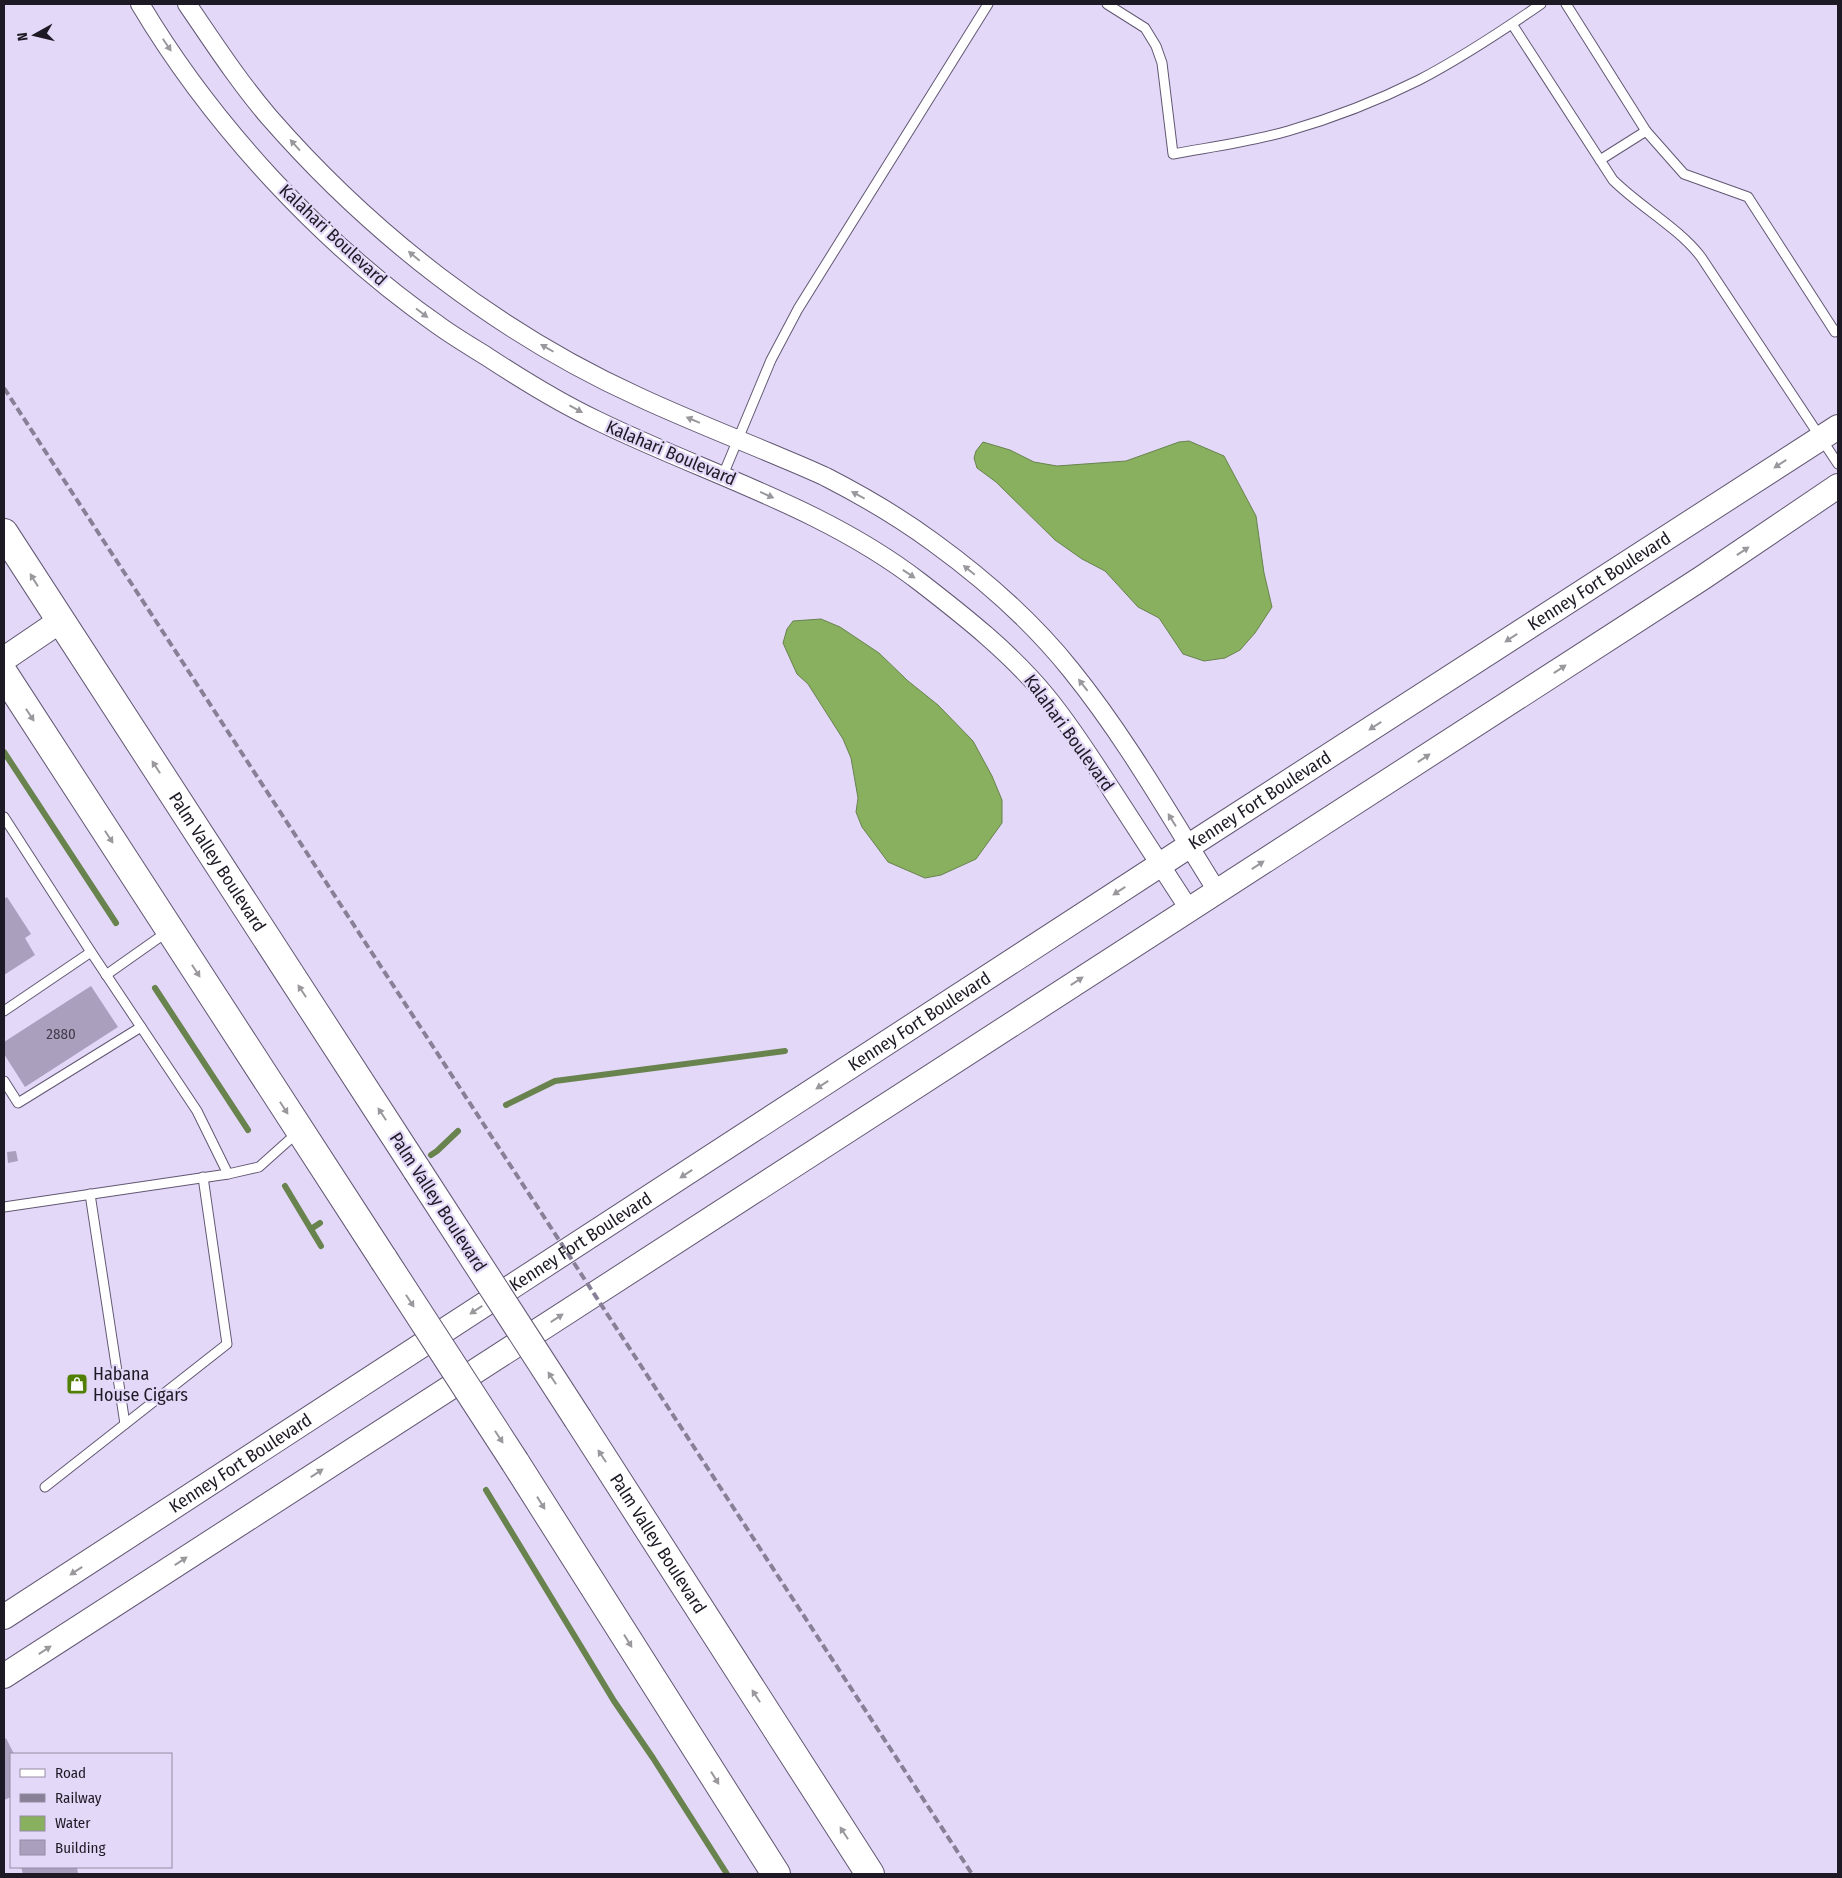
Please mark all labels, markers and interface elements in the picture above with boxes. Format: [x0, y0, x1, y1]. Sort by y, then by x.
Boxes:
north arrow [10, 10, 60, 60]
text: N [14, 31, 32, 42]
one-way arrow [162, 38, 172, 51]
one-way arrow [289, 140, 301, 152]
street label: Kalahari Boulevard [275, 180, 391, 290]
one-way arrow [407, 251, 420, 262]
one-way arrow [415, 308, 428, 319]
one-way arrow [541, 344, 554, 353]
one-way arrow [569, 405, 583, 414]
street label: Kalahari Boulevard [603, 416, 739, 490]
one-way arrow [686, 416, 700, 424]
one-way arrow [1774, 460, 1787, 469]
one-way arrow [760, 491, 774, 499]
one-way arrow [851, 491, 866, 499]
street label: Kenney Fort Boulevard [1524, 527, 1675, 635]
one-way arrow [1736, 546, 1749, 555]
one-way arrow [963, 564, 976, 575]
one-way arrow [902, 569, 915, 579]
one-way arrow [29, 573, 38, 586]
one-way arrow [1505, 633, 1518, 643]
one-way arrow [1554, 665, 1567, 674]
street label: Kalahari Boulevard [1019, 670, 1119, 796]
one-way arrow [1077, 679, 1088, 692]
one-way arrow [25, 708, 35, 721]
one-way arrow [1368, 721, 1382, 731]
street label: Kenney Fort Boulevard [1184, 746, 1335, 854]
one-way arrow [1417, 753, 1430, 762]
one-way arrow [151, 760, 161, 774]
street label: Palm Valley Boulevard [164, 788, 271, 936]
one-way arrow [1168, 814, 1177, 827]
one-way arrow [104, 830, 114, 843]
one-way arrow [1251, 860, 1265, 869]
one-way arrow [1113, 887, 1126, 896]
one-way arrow [191, 965, 201, 978]
street label: Kenney Fort Boulevard [844, 967, 995, 1076]
one-way arrow [1070, 977, 1083, 986]
one-way arrow [298, 984, 307, 998]
house number: 2880 [46, 1025, 76, 1043]
one-way arrow [815, 1080, 829, 1090]
one-way arrow [280, 1101, 289, 1114]
one-way arrow [377, 1107, 386, 1120]
street label: Palm Valley Boulevard [385, 1128, 491, 1276]
one-way arrow [679, 1169, 692, 1179]
street label: Kenney Fort Boulevard [505, 1187, 656, 1296]
one-way arrow [406, 1294, 415, 1308]
one-way arrow [470, 1306, 483, 1315]
one-way arrow [550, 1313, 563, 1323]
place label: Habana House Cigars [93, 1363, 188, 1406]
shop icon: Habana House Cigars [65, 1372, 89, 1396]
one-way arrow [547, 1372, 556, 1385]
street label: Kenney Fort Boulevard [165, 1409, 316, 1518]
one-way arrow [494, 1431, 504, 1444]
one-way arrow [597, 1450, 607, 1463]
one-way arrow [311, 1468, 324, 1478]
street label: Palm Valley Boulevard [605, 1469, 711, 1618]
one-way arrow [536, 1497, 546, 1510]
one-way arrow [174, 1557, 188, 1566]
one-way arrow [69, 1566, 82, 1576]
one-way arrow [623, 1634, 633, 1647]
one-way arrow [38, 1645, 51, 1654]
one-way arrow [751, 1690, 761, 1703]
legend [10, 1753, 172, 1868]
text: Road [55, 1764, 86, 1782]
one-way arrow [710, 1771, 720, 1785]
text: Railway [55, 1789, 102, 1807]
text: Water [55, 1814, 91, 1832]
one-way arrow [839, 1827, 848, 1840]
text: Building [55, 1839, 106, 1857]

